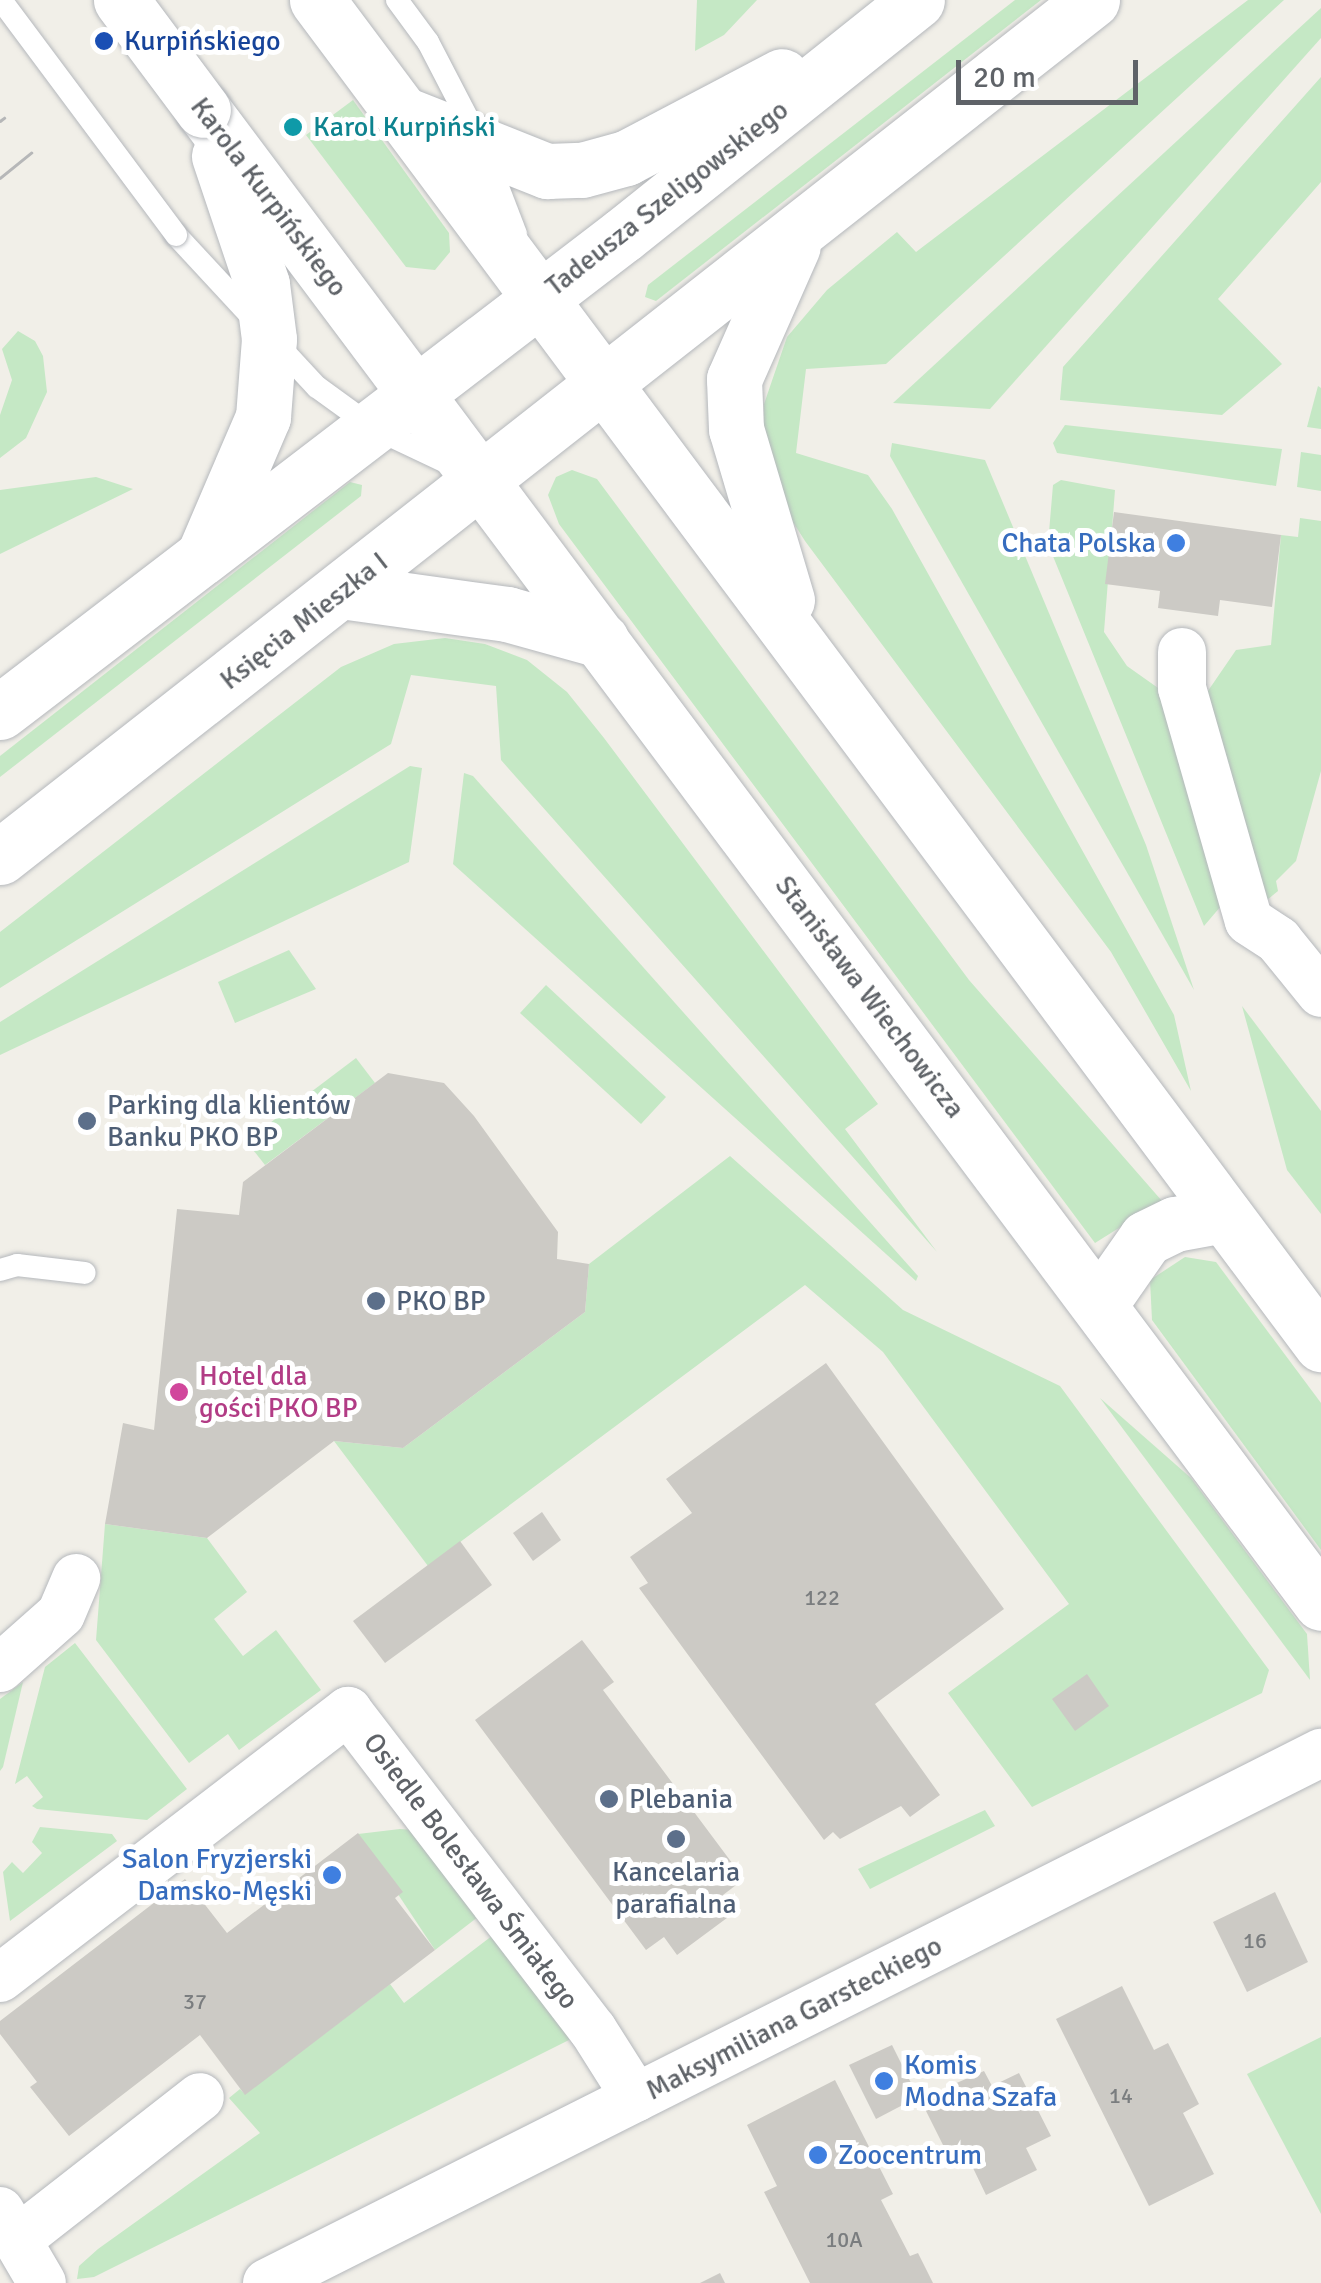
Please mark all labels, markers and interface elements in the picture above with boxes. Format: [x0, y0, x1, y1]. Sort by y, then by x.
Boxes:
place label: Kurpińskiego [124, 24, 281, 58]
marker: Kurpińskiego [93, 30, 115, 52]
scale bar [961, 40, 1144, 102]
text: 20 m [973, 59, 1036, 96]
street label: Karola Kurpińskiego [183, 91, 355, 303]
street label: Tadeusza Szeligowskiego [539, 93, 795, 303]
place label: Karol Kurpiński [313, 110, 496, 144]
marker: Karol Kurpiński [282, 116, 304, 138]
place label: Chata Polska [1001, 526, 1156, 560]
marker: Chata Polska [1165, 532, 1187, 554]
street label: Księcia Mieszka I [213, 545, 395, 697]
street label: Stanisława Wiechowicza [768, 869, 972, 1125]
place label: Parking dla klientów Banku PKO BP [107, 1088, 351, 1154]
marker: Parking dla klientów Banku PKO BP [76, 1110, 98, 1132]
place label: PKO BP [396, 1284, 486, 1318]
marker: PKO BP [365, 1290, 387, 1312]
place label: Hotel dla gości PKO BP [199, 1359, 358, 1425]
marker: Hotel dla gości PKO BP [168, 1381, 190, 1403]
house number: 122 [804, 1585, 840, 1611]
street label: Osiedle Bolesława Śmiałego [356, 1726, 586, 2016]
place label: Plebania [629, 1782, 733, 1816]
marker: Plebania [598, 1788, 620, 1810]
marker: Kancelaria parafialna [665, 1828, 687, 1850]
place label: Salon Fryzjerski Damsko-Męski [122, 1842, 312, 1908]
place label: Kancelaria parafialna [612, 1855, 740, 1921]
marker: Salon Fryzjerski Damsko-Męski [321, 1864, 343, 1886]
house number: 16 [1243, 1928, 1267, 1954]
street label: Maksymiliana Garsteckiego [640, 1929, 948, 2107]
house number: 37 [183, 1989, 207, 2015]
place label: Komis Modna Szafa [904, 2048, 1057, 2114]
marker: Komis Modna Szafa [873, 2070, 895, 2092]
house number: 14 [1109, 2083, 1133, 2109]
place label: Zoocentrum [838, 2138, 982, 2172]
marker: Zoocentrum [807, 2144, 829, 2166]
house number: 10A [825, 2227, 863, 2253]

